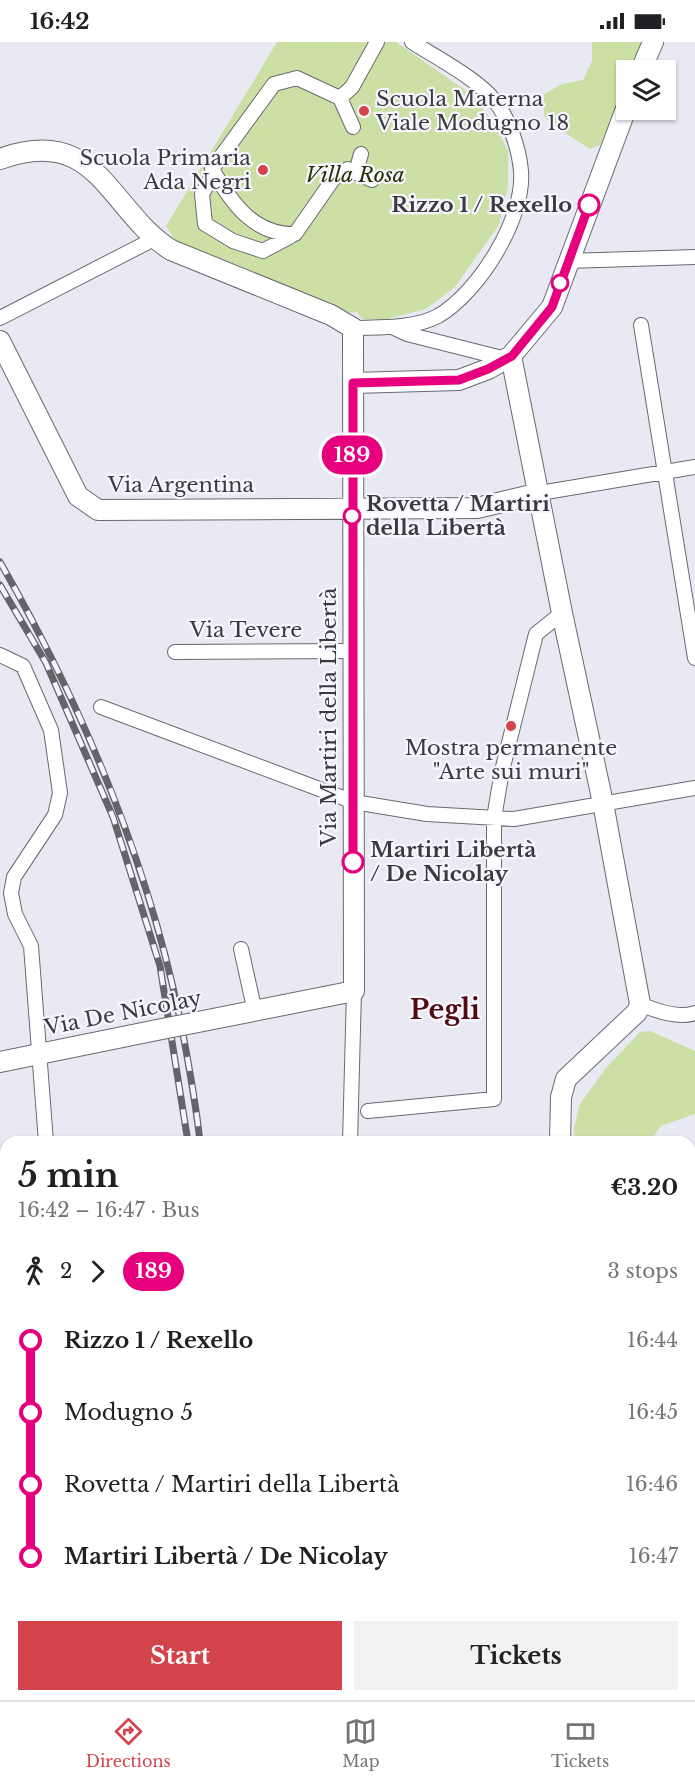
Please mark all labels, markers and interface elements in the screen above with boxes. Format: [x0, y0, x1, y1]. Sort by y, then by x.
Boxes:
text: 16:42 [30, 8, 90, 35]
map controls [616, 60, 676, 120]
button: layers [616, 60, 676, 120]
place label: Scuola Materna Viale Modugno 18 [375, 86, 569, 136]
marker: Scuola Materna Viale Modugno 18 [357, 104, 371, 118]
place label: Scuola Primaria Ada Negri [80, 145, 251, 195]
park label: Villa Rosa [305, 162, 405, 188]
marker: Scuola Primaria Ada Negri [256, 163, 270, 177]
place label: Rizzo 1 / Rexello [391, 192, 572, 218]
marker: Rizzo 1 / Rexello [578, 194, 600, 216]
unlabelled marker [551, 274, 569, 292]
line badge: 189 [318, 436, 386, 474]
text: 189 [334, 442, 370, 468]
street label: Via Argentina [107, 472, 255, 498]
place label: Rovetta / Martiri della Libertà [366, 491, 550, 541]
marker: Rovetta / Martiri della Libertà [343, 507, 361, 525]
street label: Via Martiri della Libertà [316, 587, 342, 847]
street label: Via Tevere [189, 617, 302, 643]
marker: Mostra permanente "Arte sui muri" [504, 719, 518, 733]
place label: Mostra permanente "Arte sui muri" [405, 735, 617, 785]
place label: Martiri Libertà / De Nicolay [370, 837, 536, 887]
marker: Martiri Libertà / De Nicolay [342, 851, 364, 873]
street label: Via De Nicolay [41, 985, 204, 1041]
district label: Pegli [410, 993, 480, 1026]
text: 5 min [18, 1155, 119, 1196]
text: €3.20 [611, 1174, 678, 1201]
text: 16:42 – 16:47 · Bus [18, 1198, 200, 1222]
icon: walk [18, 1255, 51, 1288]
icon: forward [81, 1255, 114, 1288]
text: 189 [135, 1258, 172, 1284]
text: 2 [60, 1259, 72, 1283]
text: 3 stops [608, 1259, 678, 1283]
text: Rizzo 1 / Rexello [64, 1327, 253, 1354]
text: 16:44 [627, 1328, 678, 1352]
text: Modugno 5 [64, 1399, 193, 1426]
text: 16:45 [627, 1400, 678, 1424]
text: Rovetta / Martiri della Libertà [64, 1471, 399, 1498]
text: 16:46 [626, 1472, 678, 1496]
text: Martiri Libertà / De Nicolay [64, 1543, 388, 1570]
text: 16:47 [629, 1544, 678, 1568]
button: Start [18, 1621, 342, 1690]
button: Tickets [354, 1621, 678, 1690]
tab: Directions [86, 1715, 171, 1771]
tab: Map [342, 1715, 380, 1771]
tab: Tickets [551, 1715, 609, 1771]

